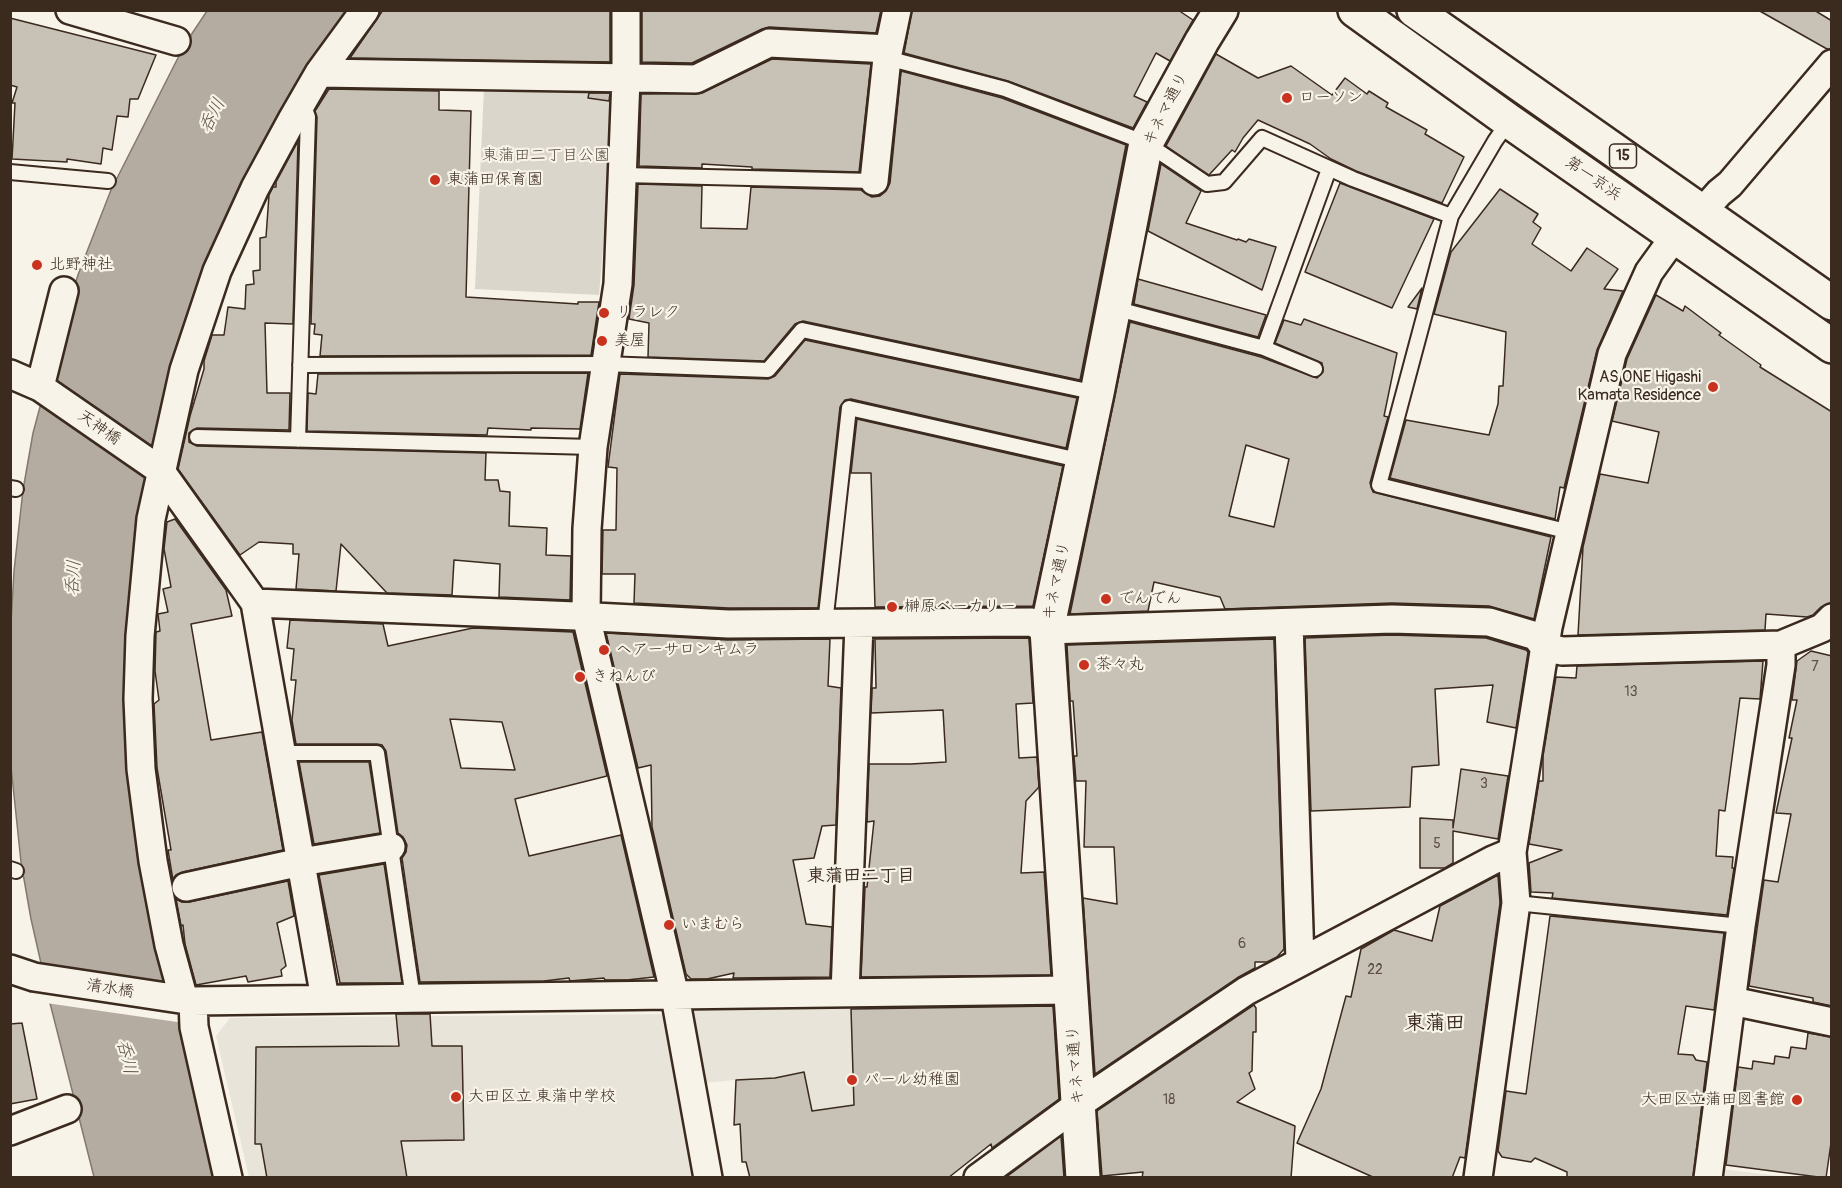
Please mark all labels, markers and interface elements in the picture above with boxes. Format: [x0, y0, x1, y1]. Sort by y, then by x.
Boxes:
street label: キネマ通り [1139, 69, 1193, 149]
place label: ローソン [1299, 88, 1363, 108]
marker: ローソン [1280, 91, 1294, 105]
water label: 呑川 [195, 95, 231, 137]
road number: 15 [1610, 144, 1636, 168]
park label: 東蒲田二丁目公園 [482, 146, 610, 166]
street label: 第一京浜 [1561, 153, 1625, 205]
place label: 東蒲田保育園 [447, 170, 543, 190]
marker: 東蒲田保育園 [428, 173, 442, 187]
place label: 北野神社 [49, 255, 113, 275]
marker: 北野神社 [30, 258, 44, 272]
place label: リラレク [616, 303, 680, 323]
marker: リラレク [597, 306, 611, 320]
place label: 美屋 [614, 331, 646, 351]
marker: 美屋 [595, 334, 609, 348]
place label: AS ONE Higashi Kamata Residence [1578, 368, 1701, 406]
marker: AS ONE Higashi Kamata Residence [1706, 380, 1720, 394]
street label: 天神橋 [74, 406, 124, 450]
street label: キネマ通り [1039, 540, 1075, 622]
water label: 呑川 [62, 559, 86, 597]
place label: でんでん [1118, 589, 1182, 609]
marker: でんでん [1099, 592, 1113, 606]
place label: 榊原ベーカリー [904, 597, 1016, 617]
marker: 榊原ベーカリー [885, 600, 899, 614]
place label: ヘアーサロンキムラ [616, 640, 759, 660]
marker: ヘアーサロンキムラ [597, 643, 611, 657]
place label: 茶々丸 [1096, 655, 1144, 675]
marker: 茶々丸 [1077, 658, 1091, 672]
house number: 7 [1811, 659, 1819, 675]
place label: きねんび [592, 667, 656, 687]
marker: きねんび [573, 670, 587, 684]
house number: 13 [1624, 684, 1638, 700]
house number: 3 [1480, 776, 1488, 792]
house number: 5 [1433, 836, 1441, 852]
district label: 東蒲田二丁目 [807, 865, 915, 887]
place label: いまむら [681, 915, 745, 935]
marker: いまむら [662, 918, 676, 932]
house number: 6 [1238, 936, 1246, 952]
house number: 22 [1367, 962, 1383, 978]
street label: 清水橋 [85, 976, 135, 1002]
district label: 東蒲田 [1405, 1012, 1465, 1036]
street label: キネマ通り [1064, 1024, 1088, 1106]
water label: 呑川 [111, 1037, 141, 1077]
place label: パール幼稚園 [864, 1070, 960, 1090]
marker: パール幼稚園 [845, 1073, 859, 1087]
place label: 大田区立 東蒲中学校 [468, 1087, 615, 1107]
marker: 大田区立 東蒲中学校 [449, 1090, 463, 1104]
place label: 大田区立蒲田図書館 [1641, 1090, 1785, 1110]
house number: 18 [1163, 1092, 1175, 1108]
marker: 大田区立蒲田図書館 [1790, 1093, 1804, 1107]

